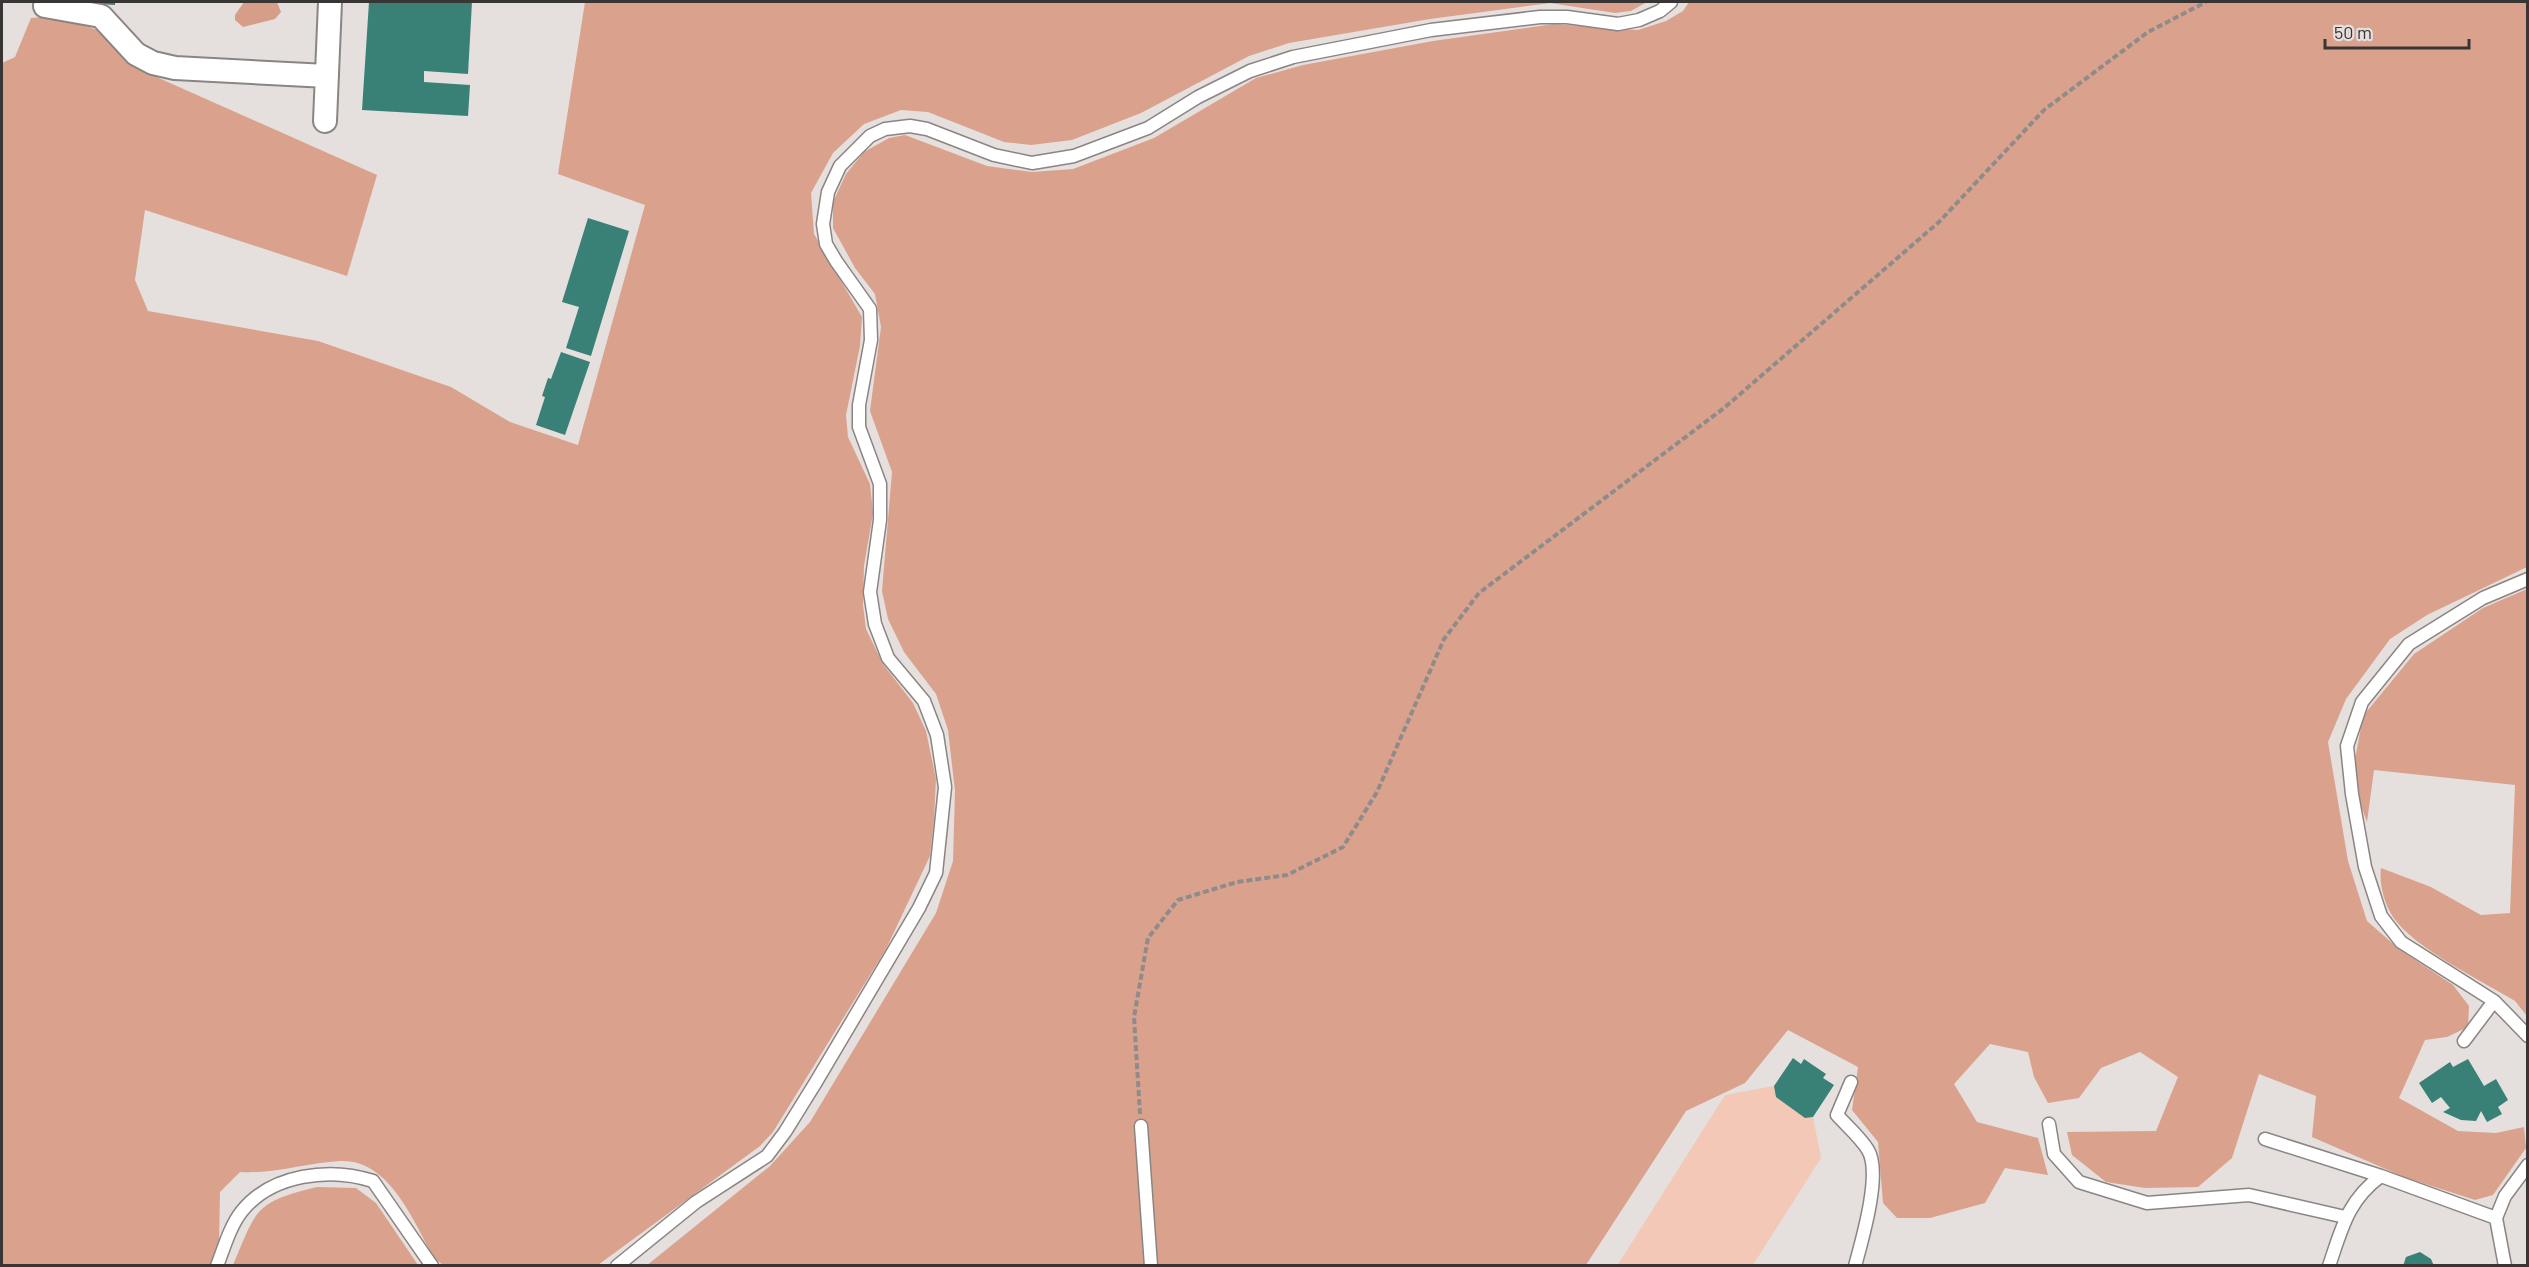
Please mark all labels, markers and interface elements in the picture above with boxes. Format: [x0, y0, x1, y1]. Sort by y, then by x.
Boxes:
scale bar [2325, 12, 2469, 50]
text: 50 m [2334, 21, 2372, 43]

